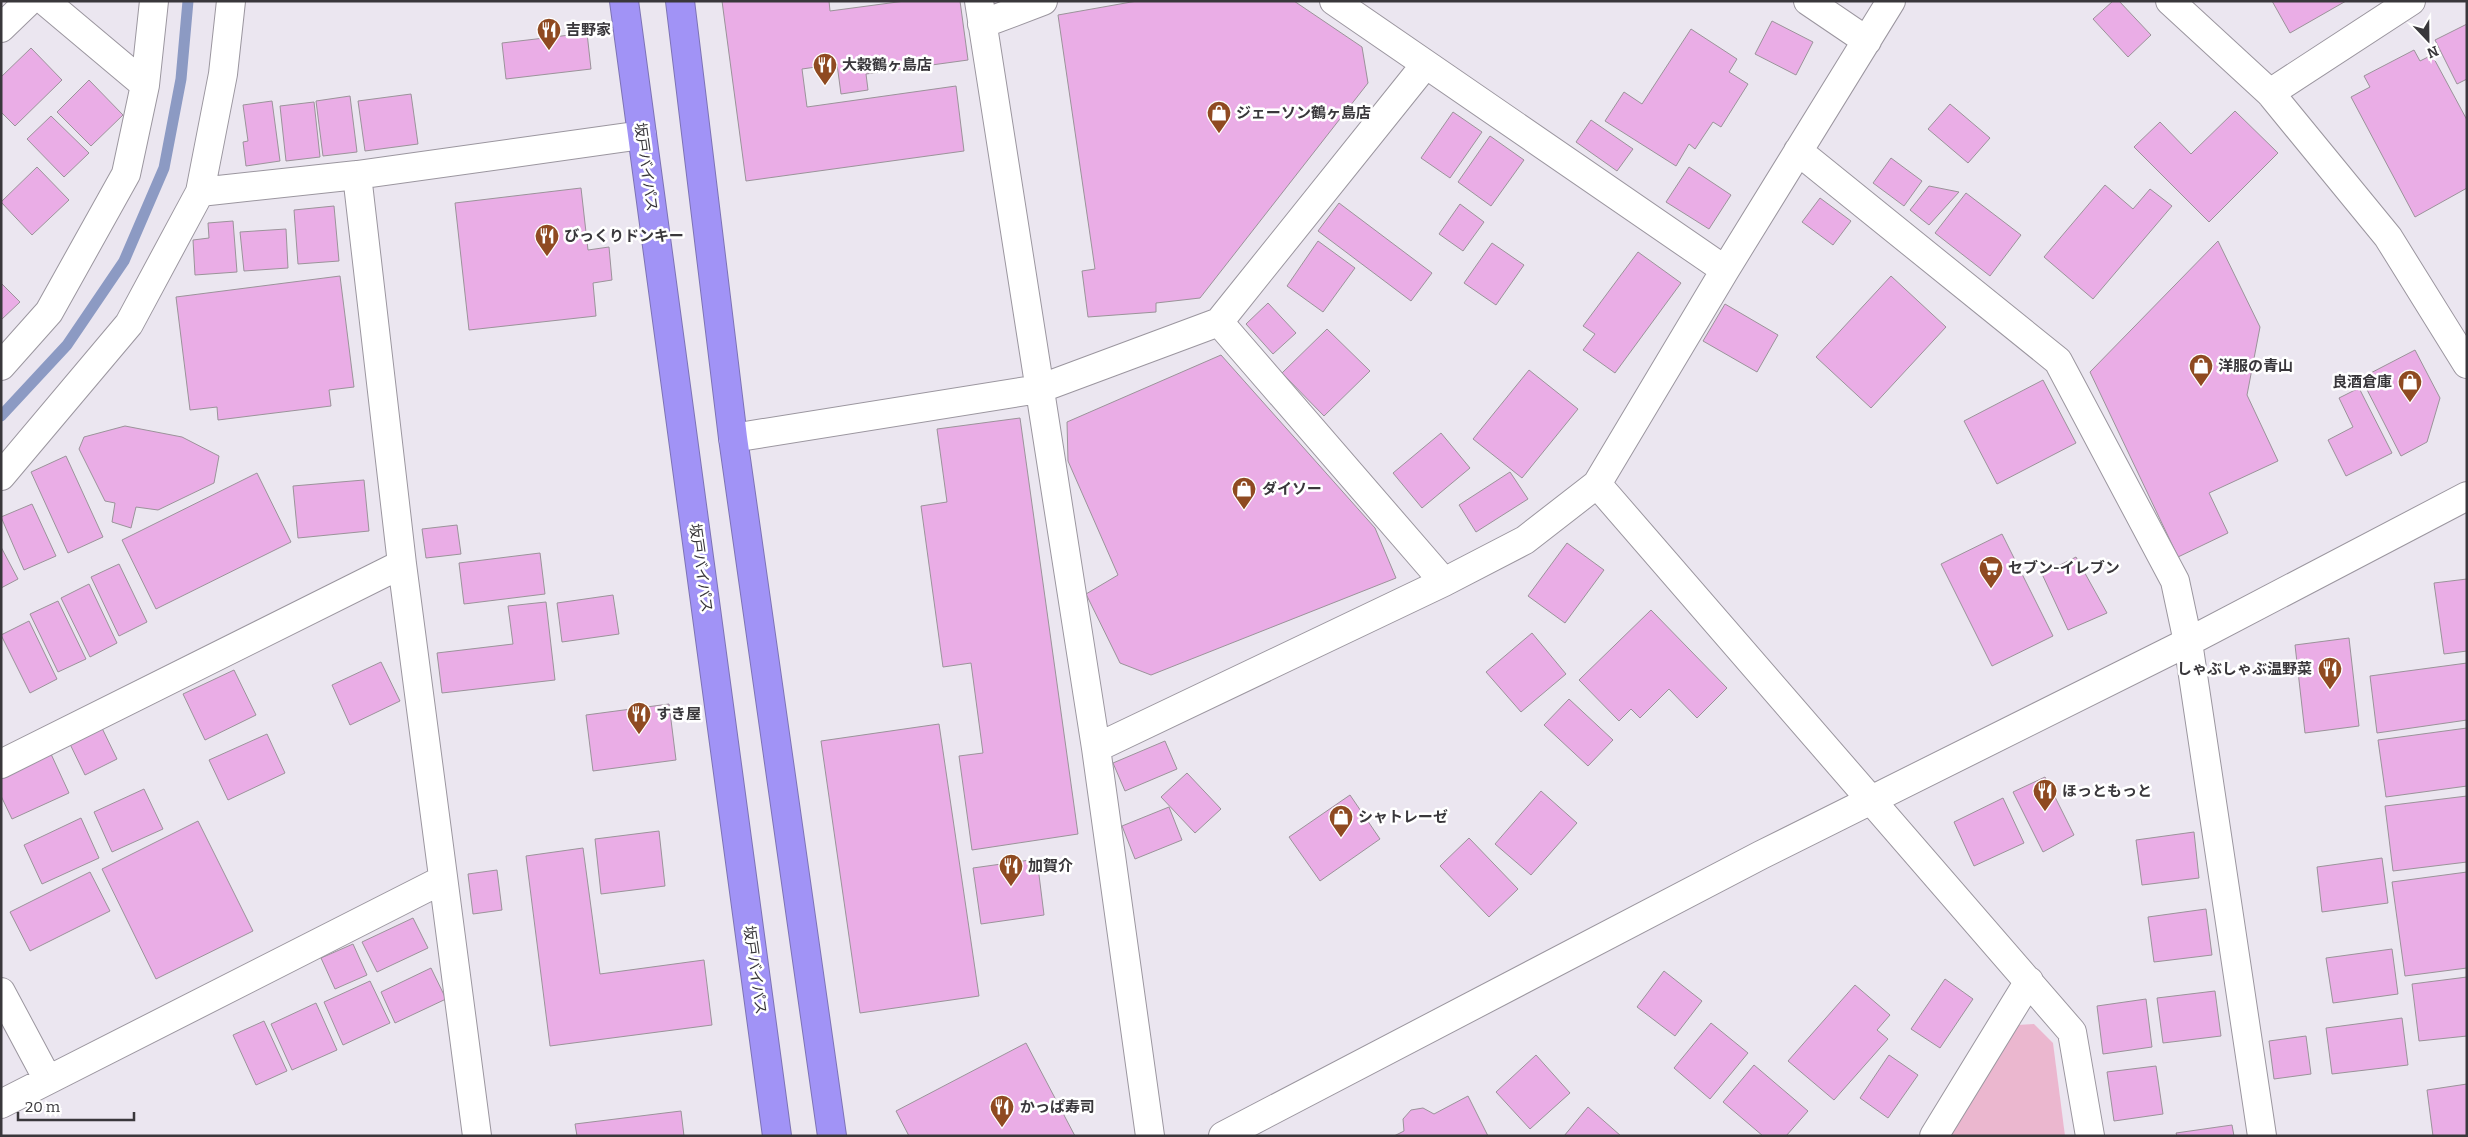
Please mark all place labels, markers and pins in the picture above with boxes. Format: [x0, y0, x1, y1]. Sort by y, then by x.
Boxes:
restaurant icon: 吉野家 [536, 17, 562, 51]
place label: 吉野家 [566, 21, 611, 39]
restaurant icon: 大穀鶴ヶ島店 [812, 52, 838, 86]
place label: 大穀鶴ヶ島店 [842, 56, 932, 74]
shop icon: ジェーソン鶴ヶ島店 [1206, 100, 1232, 134]
place label: ジェーソン鶴ヶ島店 [1236, 104, 1371, 122]
restaurant icon: びっくりドンキー [534, 223, 560, 257]
place label: びっくりドンキー [564, 227, 684, 245]
shop icon: 洋服の青山 [2188, 353, 2214, 387]
place label: 洋服の青山 [2218, 357, 2293, 375]
shop icon: 良酒倉庫 [2397, 369, 2423, 403]
place label: 良酒倉庫 [2332, 373, 2392, 391]
shop icon: ダイソー [1231, 476, 1257, 510]
place label: ダイソー [1262, 480, 1322, 498]
supermarket icon: セブン-イレブン [1978, 555, 2004, 589]
place label: セブン-イレブン [2008, 559, 2120, 577]
restaurant icon: しゃぶしゃぶ温野菜 [2317, 656, 2343, 690]
place label: しゃぶしゃぶ温野菜 [2177, 660, 2312, 678]
restaurant icon: すき屋 [626, 701, 652, 735]
place label: すき屋 [656, 705, 701, 723]
restaurant icon: ほっともっと [2032, 778, 2058, 812]
place label: ほっともっと [2062, 782, 2152, 800]
shop icon: シャトレーゼ [1328, 804, 1354, 838]
place label: シャトレーゼ [1358, 808, 1448, 826]
restaurant icon: 加賀介 [998, 853, 1024, 887]
place label: 加賀介 [1028, 857, 1073, 875]
restaurant icon: かっぱ寿司 [989, 1094, 1015, 1128]
place label: かっぱ寿司 [1020, 1098, 1095, 1116]

